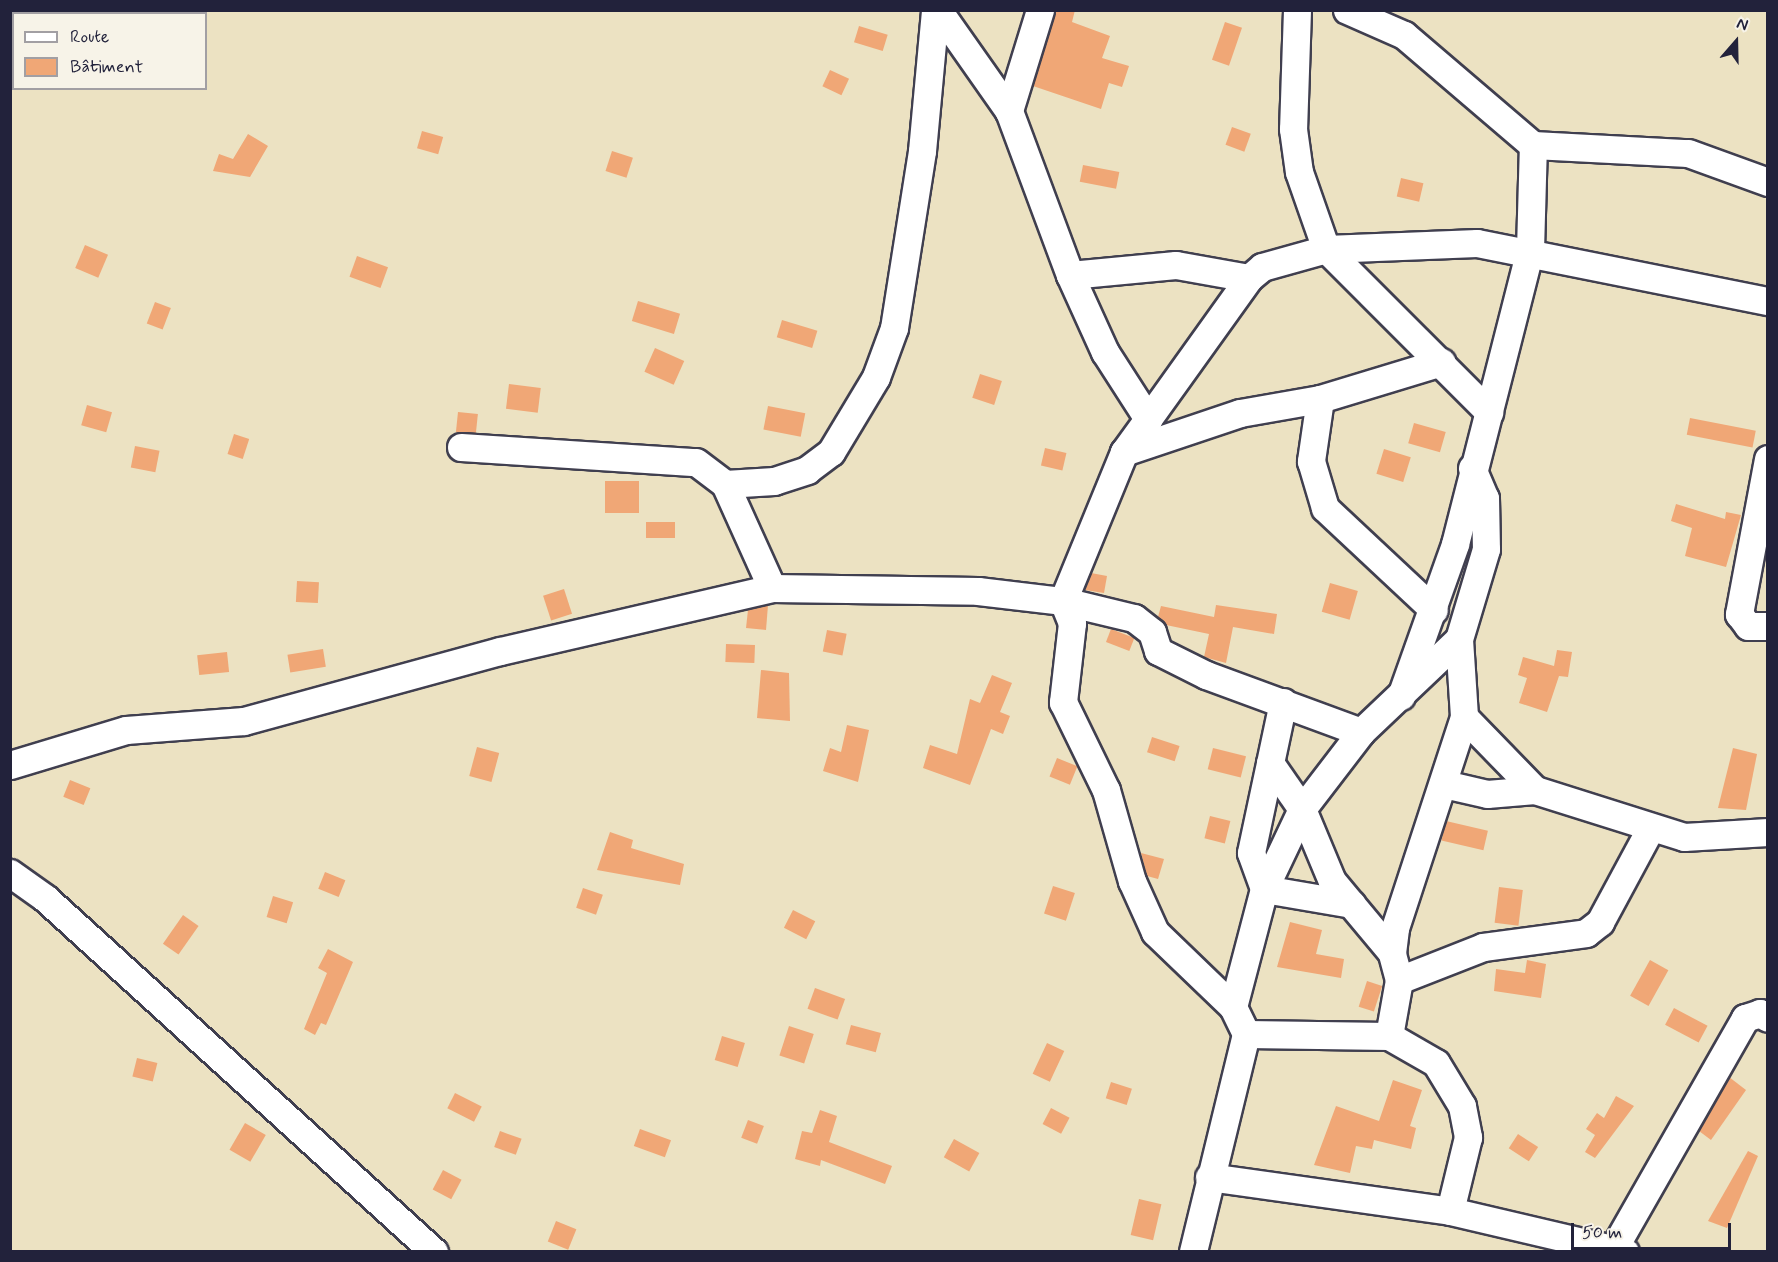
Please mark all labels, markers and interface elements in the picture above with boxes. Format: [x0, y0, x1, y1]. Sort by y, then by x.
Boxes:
legend [12, 12, 207, 90]
north arrow [1706, 12, 1766, 72]
text: N [1734, 13, 1751, 36]
text: Route [70, 25, 109, 49]
text: Bâtiment [70, 55, 143, 79]
scale bar [1574, 1211, 1734, 1249]
text: 50 m [1582, 1221, 1622, 1245]

